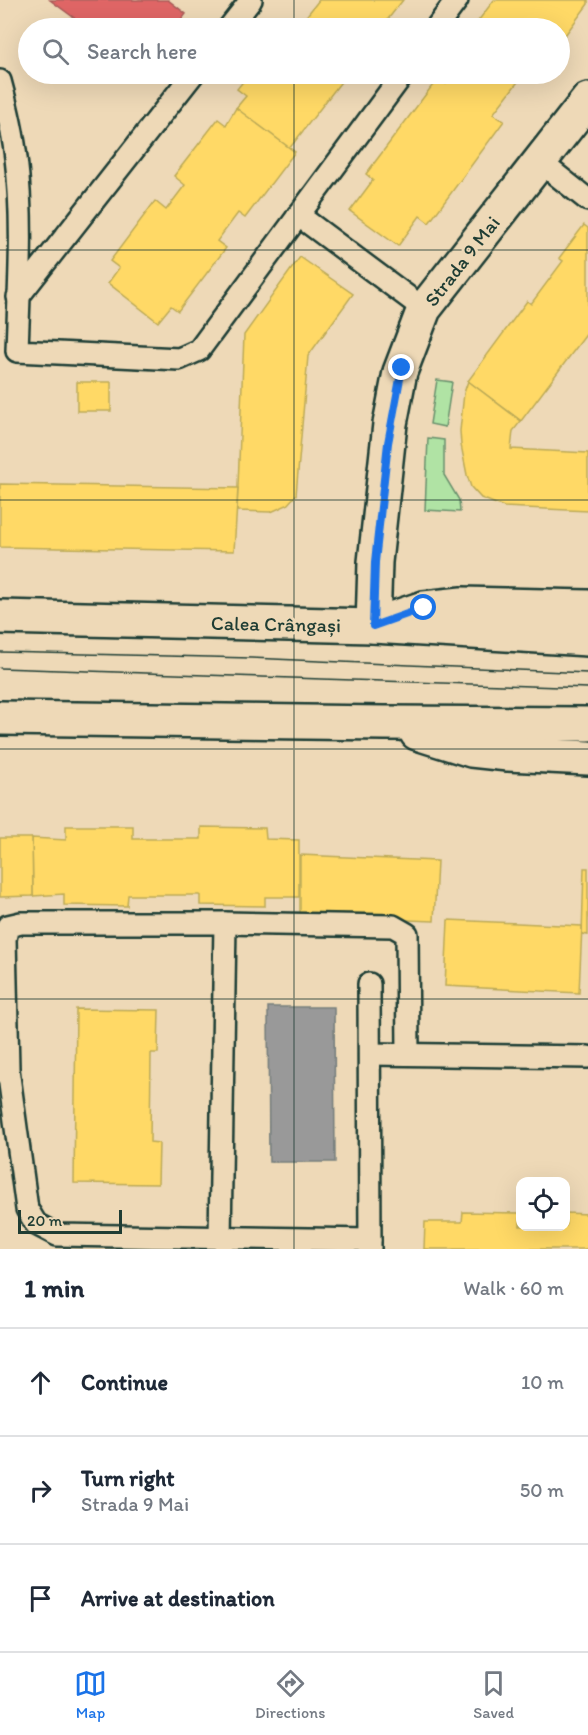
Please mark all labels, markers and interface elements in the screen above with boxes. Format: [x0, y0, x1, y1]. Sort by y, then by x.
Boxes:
search box [18, 18, 570, 84]
icon: search [39, 35, 72, 68]
text: Search here [87, 38, 197, 65]
street label: Strada 9 Mai [419, 211, 505, 311]
route end [388, 354, 414, 380]
route start [410, 594, 436, 620]
street label: Calea Crângași [211, 611, 341, 637]
map controls [516, 1177, 570, 1231]
button: locate [516, 1177, 570, 1231]
scale bar [18, 1207, 122, 1234]
text: 20 m [27, 1211, 62, 1230]
text: 1 min [24, 1272, 84, 1304]
text: Walk · 60 m [463, 1276, 564, 1300]
icon: ahead [24, 1366, 57, 1399]
text: Continue [81, 1369, 168, 1396]
text: 10 m [521, 1370, 564, 1394]
text: Turn right [81, 1465, 175, 1492]
icon: right [24, 1474, 57, 1507]
text: 50 m [520, 1478, 564, 1502]
text: Strada 9 Mai [81, 1492, 189, 1516]
icon: arrive [24, 1582, 57, 1615]
text: Arrive at destination [81, 1585, 275, 1612]
tab: Map [74, 1667, 107, 1722]
tab: Directions [255, 1667, 325, 1722]
tab: Saved [473, 1667, 514, 1722]

